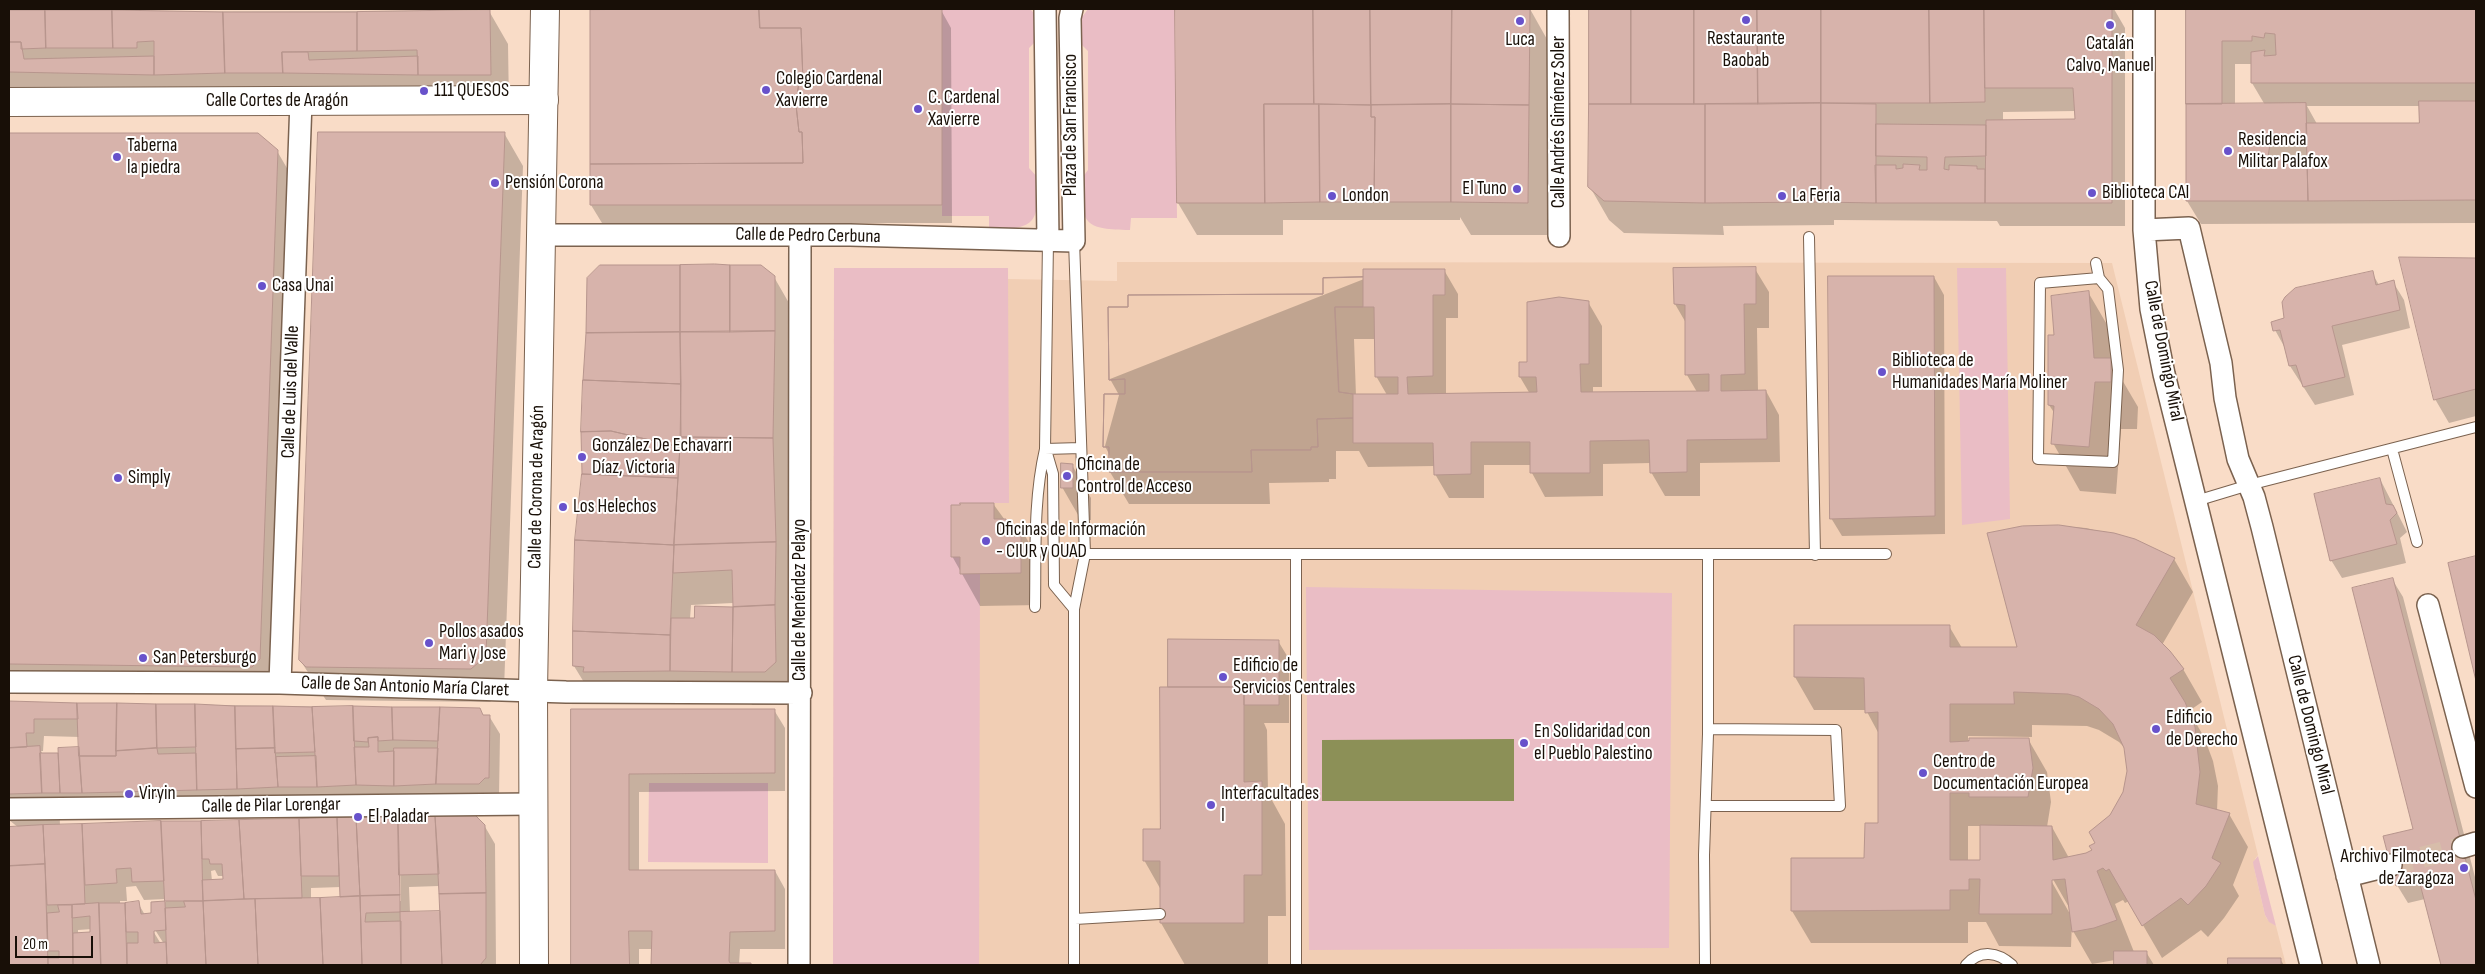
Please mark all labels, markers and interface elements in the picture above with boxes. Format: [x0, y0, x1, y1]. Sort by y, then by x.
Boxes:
marker: Restaurante Baobab [1740, 14, 1752, 26]
marker: Luca [1514, 15, 1526, 27]
marker: Catalán Calvo, Manuel [2104, 19, 2116, 31]
place label: Restaurante Baobab [1707, 28, 1785, 72]
place label: Luca [1505, 29, 1535, 51]
place label: Catalán Calvo, Manuel [2066, 33, 2154, 77]
street label: Calle Andrés Giménez Soler [1548, 36, 1570, 208]
street label: Plaza de San Francisco [1060, 54, 1082, 196]
place label: Colegio Cardenal Xavierre [776, 68, 882, 112]
place label: 111 QUESOS [434, 80, 509, 102]
marker: Colegio Cardenal Xavierre [760, 84, 772, 96]
marker: 111 QUESOS [418, 85, 430, 97]
place label: C. Cardenal Xavierre [928, 87, 1000, 131]
street label: Calle Cortes de Aragón [206, 90, 348, 112]
marker: C. Cardenal Xavierre [912, 103, 924, 115]
place label: Residencia Militar Palafox [2238, 129, 2328, 173]
place label: Taberna la piedra [127, 135, 180, 179]
marker: Residencia Militar Palafox [2222, 145, 2234, 157]
marker: Taberna la piedra [111, 151, 123, 163]
place label: Pensión Corona [505, 172, 604, 194]
marker: Pensión Corona [489, 177, 501, 189]
place label: El Tuno [1462, 178, 1507, 200]
place label: Biblioteca CAI [2102, 182, 2189, 204]
marker: El Tuno [1511, 183, 1523, 195]
place label: London [1342, 185, 1389, 207]
place label: La Feria [1792, 185, 1840, 207]
marker: Biblioteca CAI [2086, 187, 2098, 199]
marker: London [1326, 190, 1338, 202]
marker: La Feria [1776, 190, 1788, 202]
street label: Calle de Pedro Cerbuna [735, 223, 881, 249]
place label: Casa Unai [272, 275, 334, 297]
street label: Calle de Domingo Miral [2138, 279, 2188, 423]
marker: Casa Unai [256, 280, 268, 292]
street label: Calle de Luis del Valle [277, 325, 305, 459]
place label: Biblioteca de Humanidades María Moliner [1892, 350, 2067, 394]
marker: Biblioteca de Humanidades María Moliner [1876, 366, 1888, 378]
street label: Calle de Corona de Aragón [524, 405, 550, 569]
place label: González De Echavarri Díaz, Victoria [592, 435, 732, 479]
marker: González De Echavarri Díaz, Victoria [576, 451, 588, 463]
place label: Oficina de Control de Acceso [1077, 454, 1192, 498]
place label: Simply [128, 467, 171, 489]
marker: Oficina de Control de Acceso [1061, 470, 1073, 482]
marker: Simply [112, 472, 124, 484]
place label: Los Helechos [573, 496, 656, 518]
marker: Los Helechos [557, 501, 569, 513]
street label: Calle de Menéndez Pelayo [789, 519, 811, 681]
place label: Oficinas de Información - CIUR y OUAD [996, 519, 1146, 563]
marker: Oficinas de Información - CIUR y OUAD [980, 535, 992, 547]
place label: Pollos asados Mari y Jose [439, 621, 524, 665]
marker: Pollos asados Mari y Jose [423, 637, 435, 649]
place label: San Petersburgo [153, 647, 257, 669]
marker: San Petersburgo [137, 652, 149, 664]
street label: Calle de Domingo Miral [2282, 653, 2338, 797]
place label: Edificio de Servicios Centrales [1233, 655, 1355, 699]
marker: Edificio de Servicios Centrales [1217, 671, 1229, 683]
street label: Calle de San Antonio María Claret [300, 672, 510, 702]
place label: Edificio de Derecho [2166, 707, 2238, 751]
place label: En Solidaridad con el Pueblo Palestino [1534, 721, 1653, 765]
marker: Edificio de Derecho [2150, 723, 2162, 735]
marker: En Solidaridad con el Pueblo Palestino [1518, 737, 1530, 749]
place label: Centro de Documentación Europea [1933, 751, 2089, 795]
marker: Centro de Documentación Europea [1917, 767, 1929, 779]
place label: Viryin [139, 783, 176, 805]
place label: Interfacultades I [1221, 783, 1319, 827]
marker: Viryin [123, 788, 135, 800]
street label: Calle de Pilar Lorengar [201, 793, 341, 819]
marker: Interfacultades I [1205, 799, 1217, 811]
place label: El Paladar [368, 806, 429, 828]
marker: El Paladar [352, 811, 364, 823]
place label: Archivo Filmoteca de Zaragoza [2340, 846, 2454, 890]
marker: Archivo Filmoteca de Zaragoza [2458, 862, 2470, 874]
scale bar [18, 926, 95, 958]
text: 20 m [23, 935, 48, 954]

